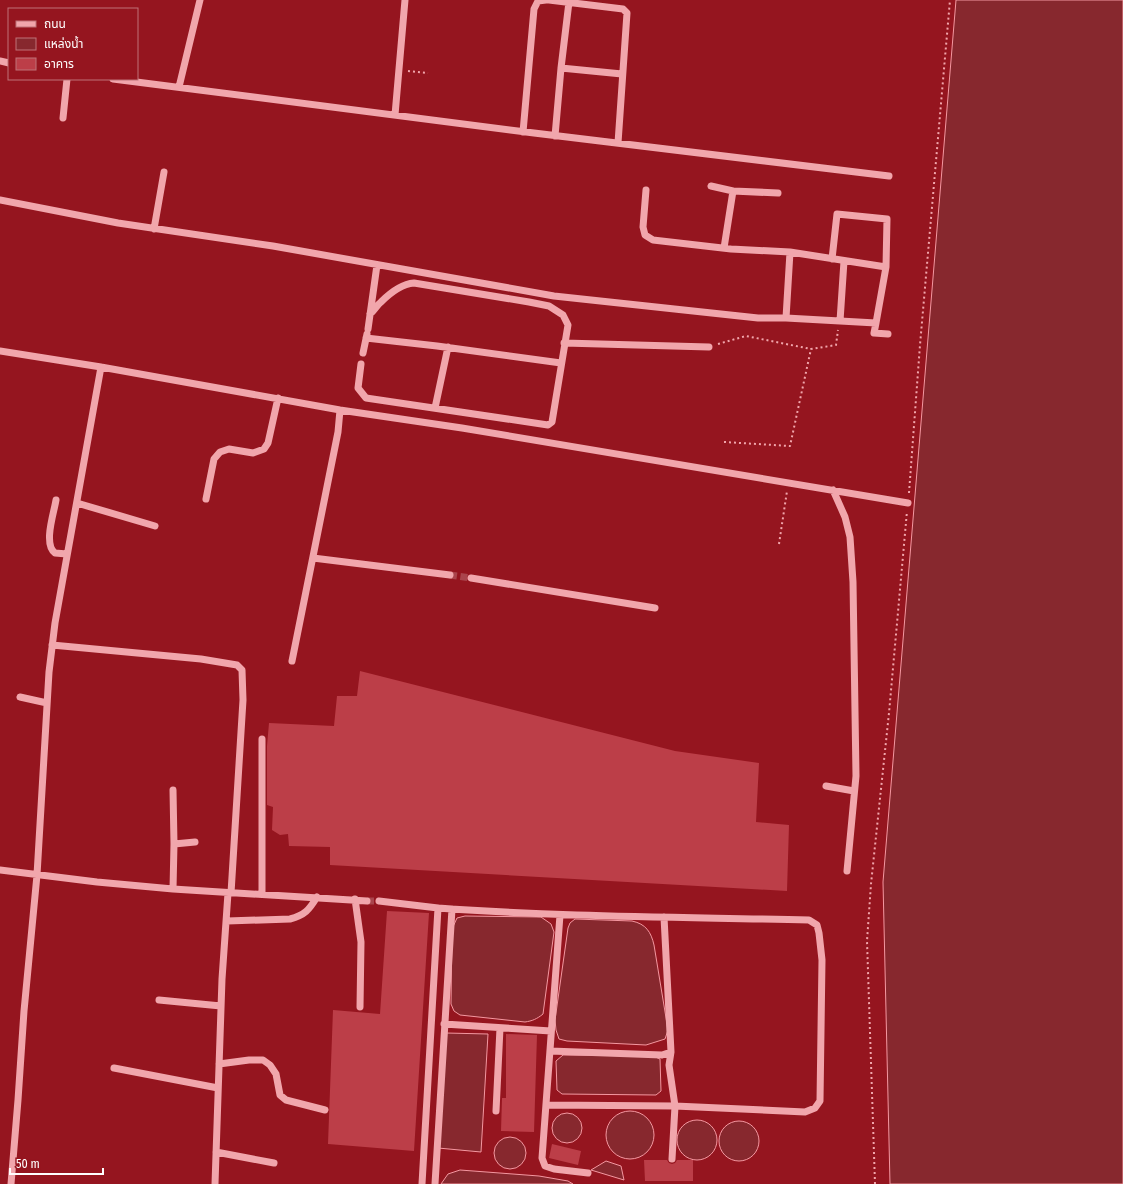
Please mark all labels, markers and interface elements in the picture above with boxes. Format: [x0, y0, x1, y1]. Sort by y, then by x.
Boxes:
legend [8, 8, 138, 80]
text: ถนน [44, 17, 66, 31]
text: แหล่งน้ำ [44, 35, 83, 51]
text: อาคาร [44, 57, 74, 71]
scale bar [10, 1150, 103, 1176]
text: 50 m [16, 1157, 40, 1171]

